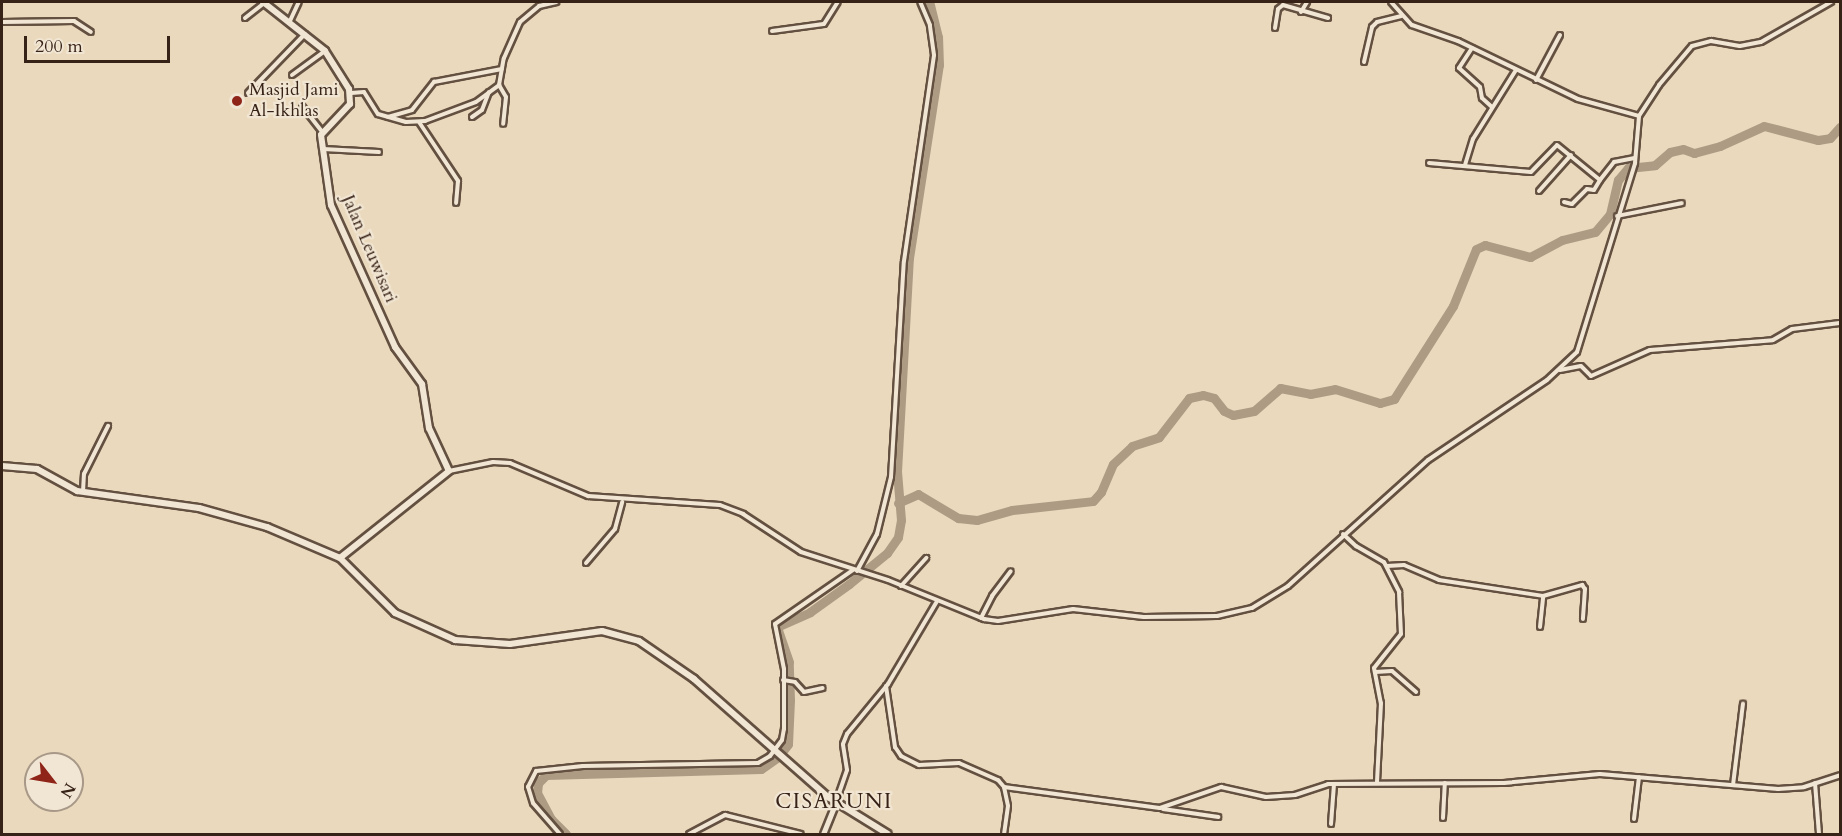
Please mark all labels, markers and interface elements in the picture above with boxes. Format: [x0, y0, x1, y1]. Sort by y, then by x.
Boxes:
scale bar [27, 24, 172, 62]
text: 200 m [35, 34, 83, 59]
place label: Masjid Jami Al-Ikhlas [249, 80, 338, 122]
marker: Masjid Jami Al-Ikhlas [230, 94, 244, 108]
street label: Jalan Leuwisari [337, 192, 401, 306]
north arrow [24, 752, 84, 812]
text: N [55, 779, 81, 802]
district label: CISARUNI [775, 789, 893, 815]

